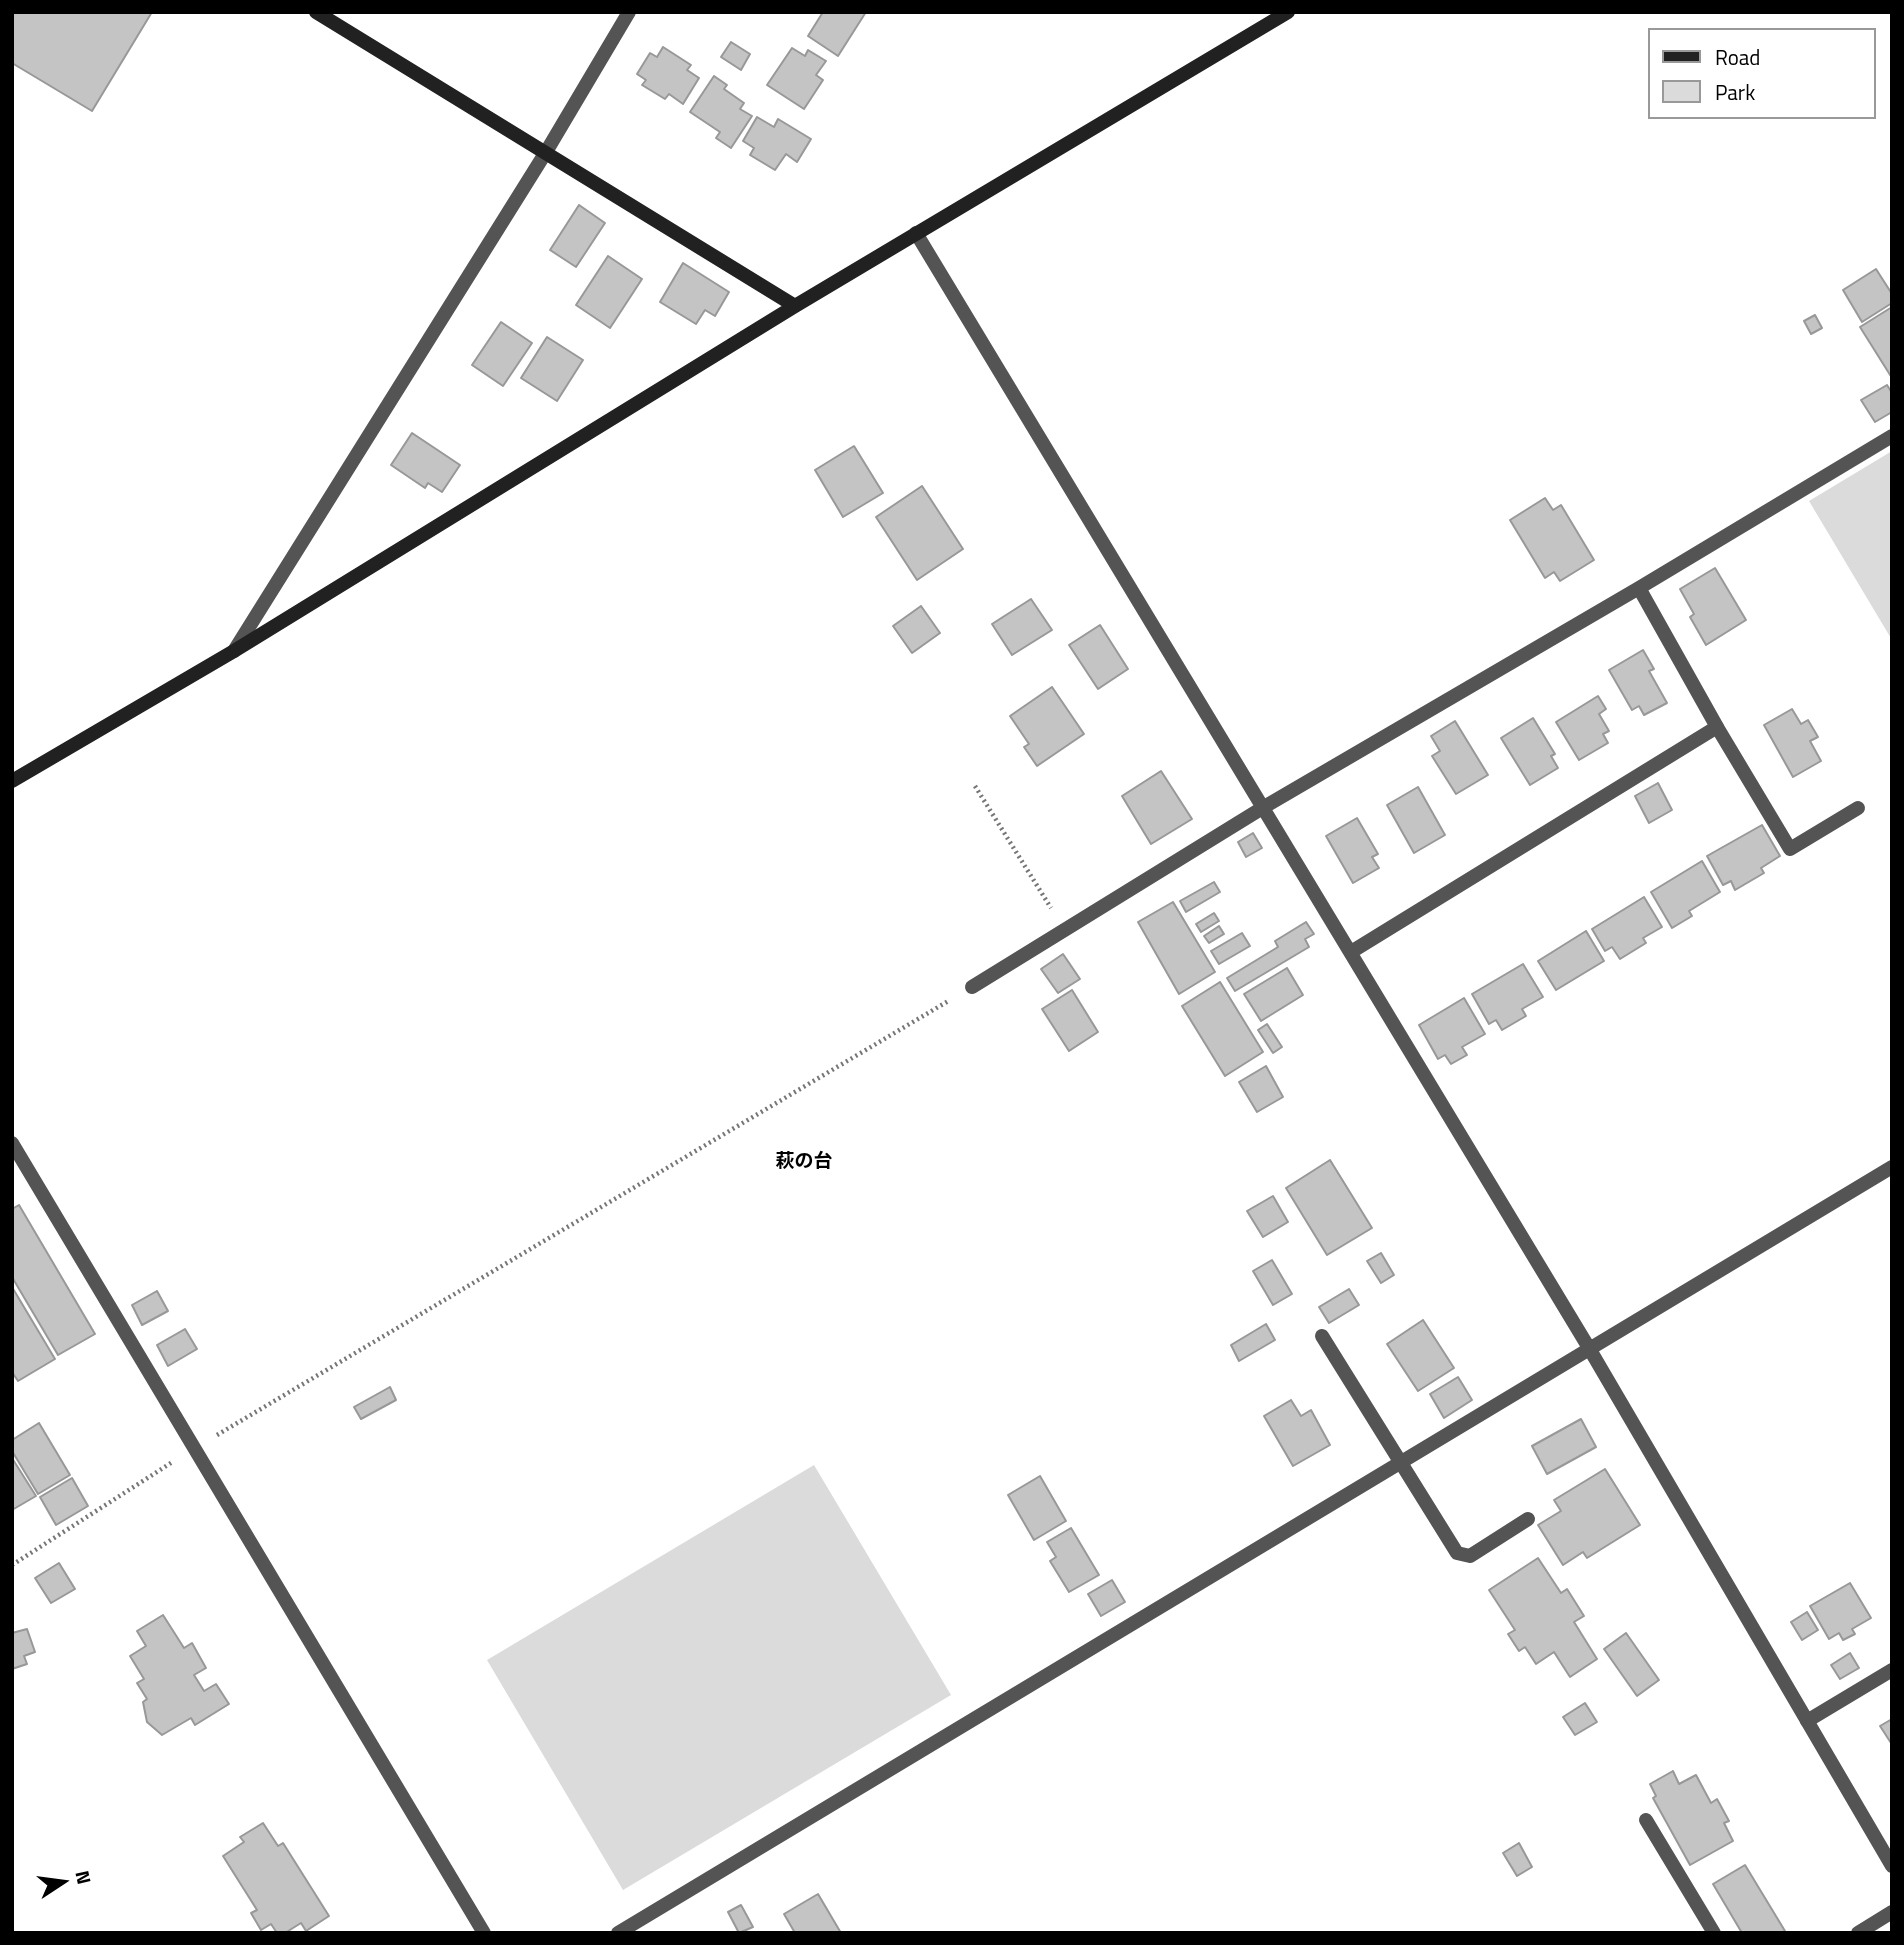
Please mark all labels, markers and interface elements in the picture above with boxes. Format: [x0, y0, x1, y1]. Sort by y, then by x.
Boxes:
legend [1648, 28, 1876, 119]
text: Road [1715, 41, 1760, 73]
text: Park [1715, 76, 1755, 108]
district label: 萩の台 [776, 1151, 832, 1173]
north arrow [28, 1847, 98, 1917]
text: N [68, 1867, 100, 1887]

